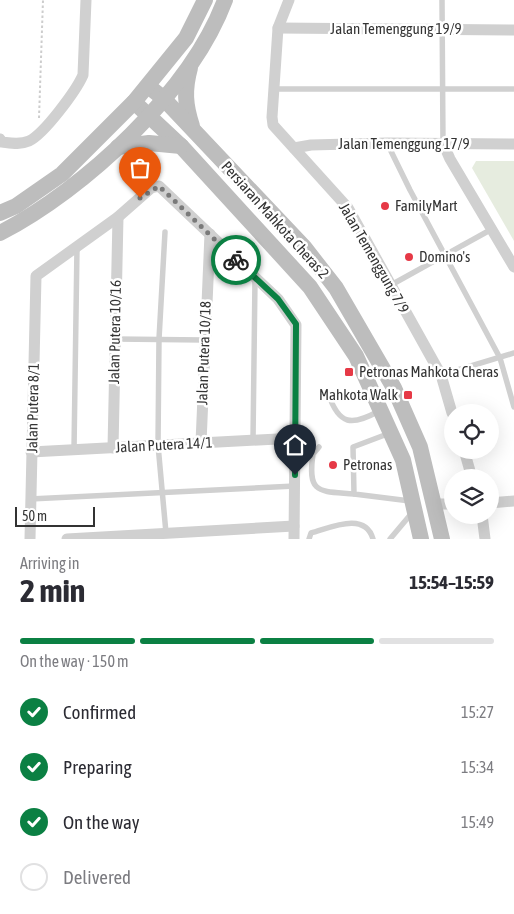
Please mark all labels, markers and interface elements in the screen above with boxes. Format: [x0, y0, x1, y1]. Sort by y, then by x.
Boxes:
street label: Jalan Temenggung 19/9 [330, 20, 462, 37]
street label: Jalan Temenggung 17/9 [338, 135, 470, 152]
pin [119, 147, 161, 198]
icon: bag [126, 154, 154, 182]
street label: Persiaran Mahkota Cheras 2 [218, 158, 333, 282]
place label: FamilyMart [395, 197, 458, 214]
street label: Jalan Temenggung 7/9 [336, 200, 413, 316]
marker: FamilyMart [379, 200, 391, 212]
courier [211, 235, 261, 285]
icon: bike [222, 246, 250, 274]
place label: Domino's [419, 248, 470, 265]
marker: Domino's [403, 251, 415, 263]
street label: Jalan Putera 10/16 [105, 280, 124, 384]
street label: Jalan Putera 10/18 [193, 301, 214, 405]
street label: Jalan Putera 8/1 [23, 363, 42, 453]
place label: Petronas Mahkota Cheras [359, 363, 499, 380]
marker: Petronas Mahkota Cheras [343, 366, 355, 378]
place label: Mahkota Walk [319, 386, 398, 403]
marker: Mahkota Walk [402, 389, 414, 401]
map controls [444, 404, 499, 524]
button: locate [444, 404, 499, 459]
pin [274, 424, 316, 475]
icon: home [281, 431, 309, 459]
street label: Jalan Putera 14/1 [115, 433, 213, 456]
place label: Petronas [343, 456, 392, 473]
marker: Petronas [327, 459, 339, 471]
button: layers [444, 469, 499, 524]
scale bar [15, 504, 95, 527]
text: 50 m [22, 508, 47, 524]
text: Arriving in [20, 554, 80, 572]
text: 15:54–15:59 [409, 571, 494, 593]
text: 2 min [20, 572, 85, 609]
text: On the way · 150 m [20, 652, 129, 670]
icon: check [20, 698, 48, 726]
text: Confirmed [63, 701, 136, 723]
text: 15:27 [461, 703, 494, 721]
icon: check [20, 753, 48, 781]
text: Preparing [63, 756, 132, 778]
text: 15:34 [461, 758, 494, 776]
icon: check [20, 808, 48, 836]
text: On the way [63, 811, 140, 833]
text: 15:49 [461, 813, 494, 831]
text: Delivered [63, 866, 131, 888]

